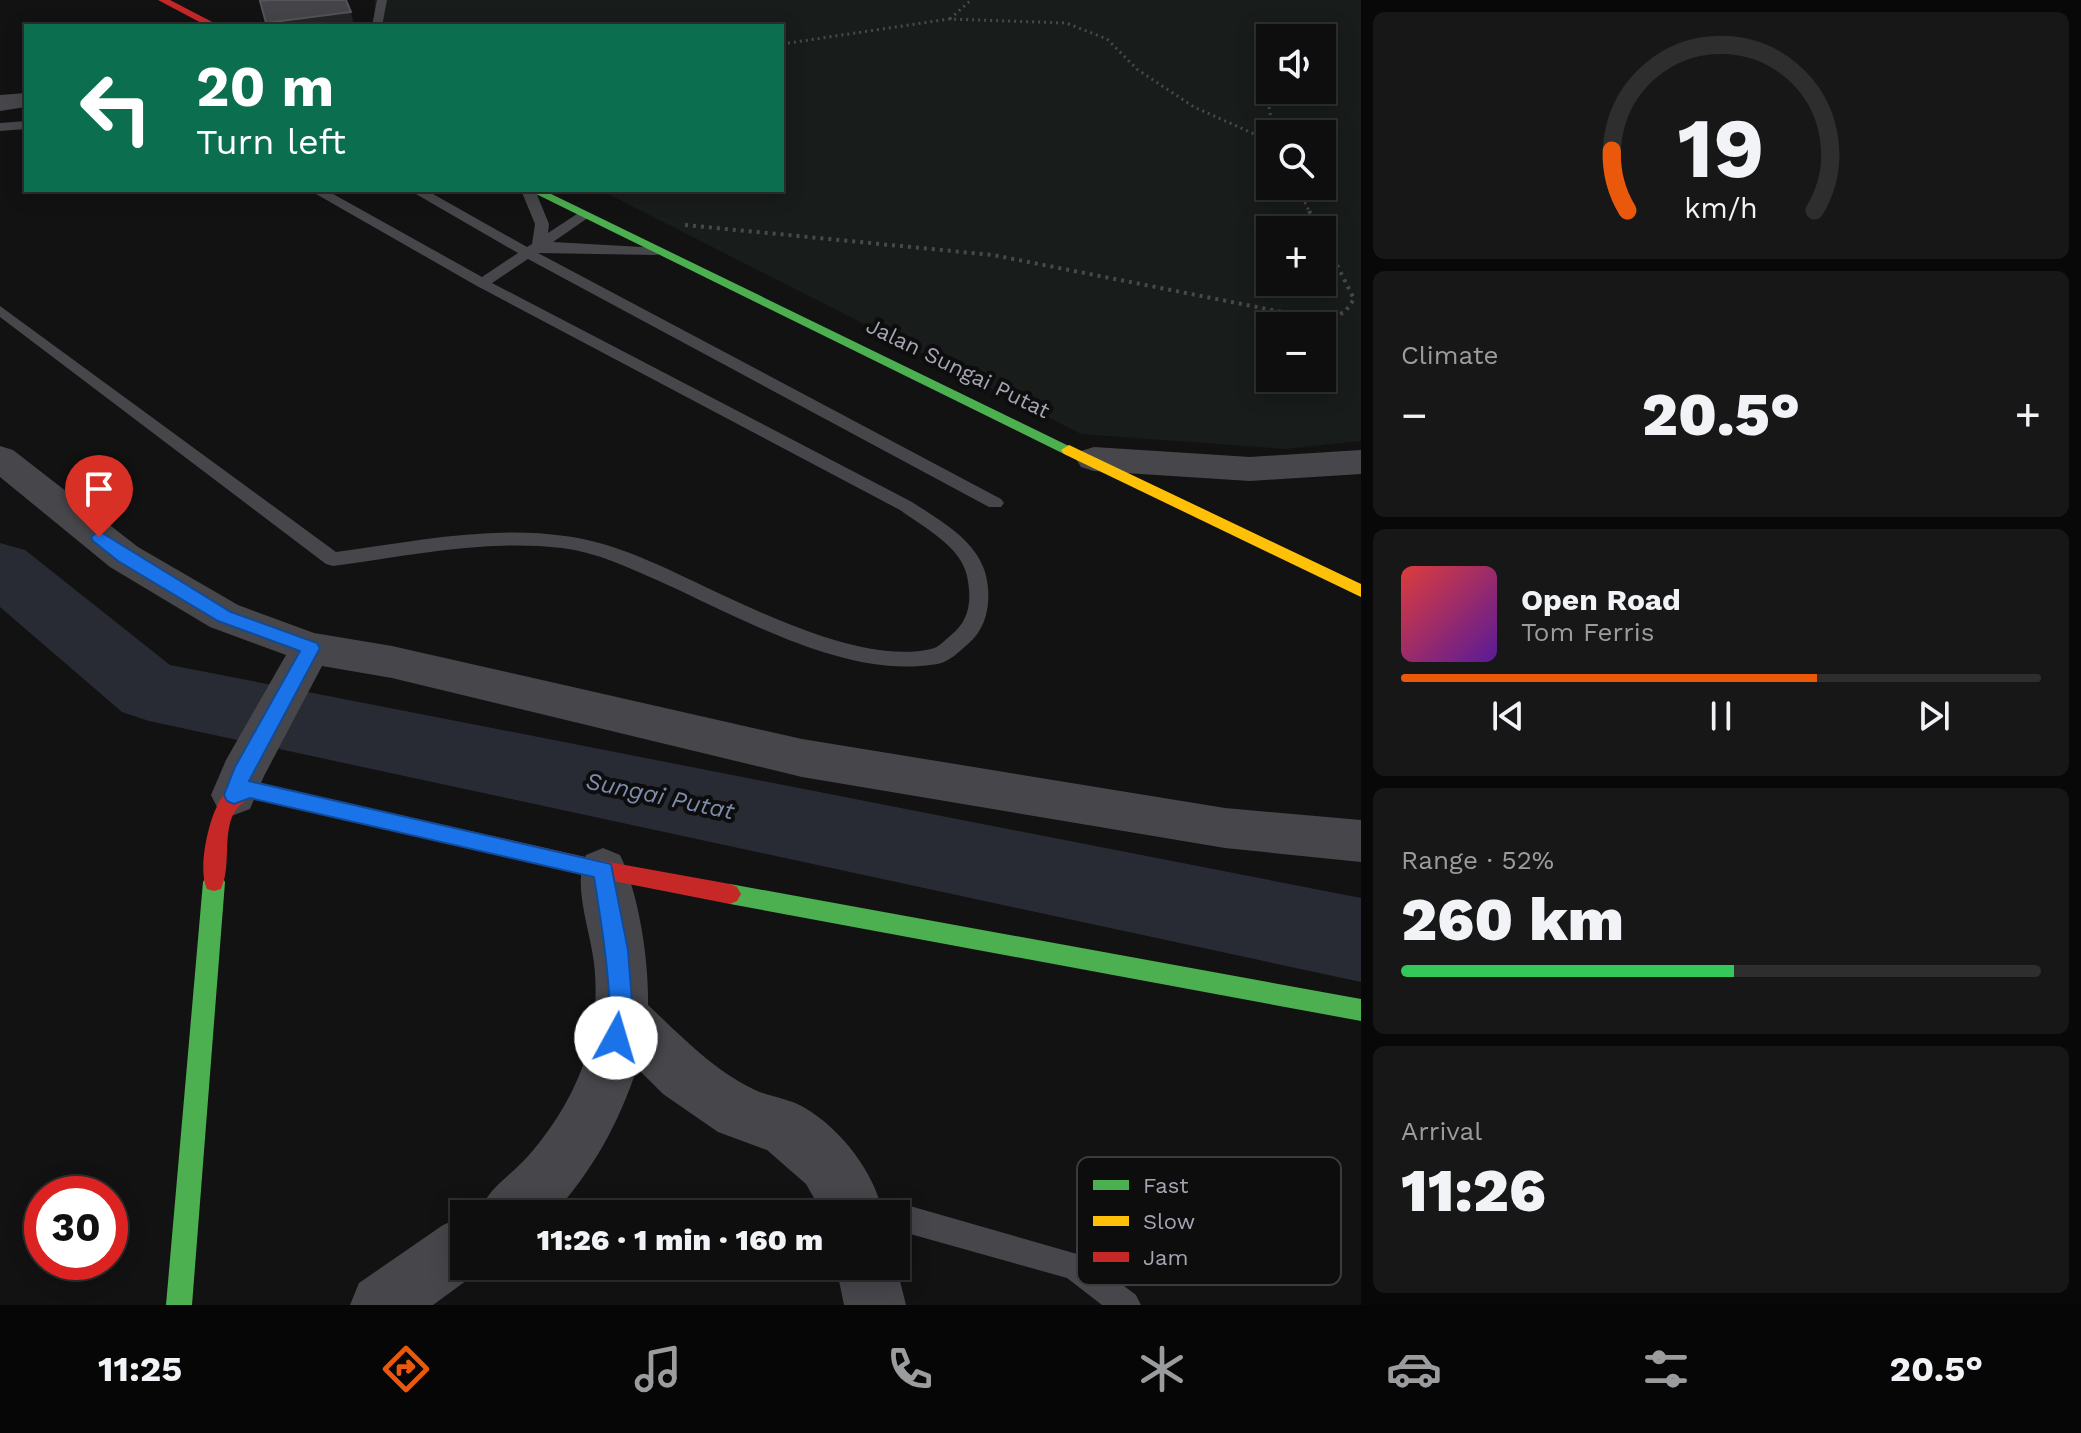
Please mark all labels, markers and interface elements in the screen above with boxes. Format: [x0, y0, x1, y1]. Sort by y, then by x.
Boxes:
map controls [1256, 24, 1336, 392]
button: sound [1256, 24, 1336, 104]
text: 20 m [196, 54, 334, 120]
icon: left [64, 56, 168, 160]
text: 19 [1677, 100, 1765, 197]
button: search [1256, 120, 1336, 200]
text: Turn left [196, 121, 346, 163]
text: km/h [1684, 191, 1758, 225]
button: + [1256, 216, 1336, 296]
button: − [1256, 312, 1336, 392]
street label: Jalan Sungai Putat [862, 313, 1054, 423]
text: Climate [1401, 340, 1499, 370]
text: 20.5° [1642, 379, 1800, 450]
text: − [1401, 389, 1428, 441]
text: + [2014, 389, 2041, 441]
pin [65, 455, 133, 537]
icon: arrive [77, 467, 121, 511]
text: Open Road [1521, 582, 1681, 617]
text: Tom Ferris [1521, 617, 1654, 647]
icon: previous [1486, 694, 1530, 738]
icon: pause [1699, 694, 1743, 738]
icon: next [1912, 694, 1956, 738]
water label: Sungai Putat [583, 767, 738, 826]
text: Range · 52% [1401, 845, 1554, 875]
text: 260 km [1401, 884, 1624, 955]
position arrow [574, 996, 658, 1080]
text: Arrival [1401, 1116, 1482, 1146]
text: 11:26 [1401, 1155, 1546, 1226]
legend [1077, 1157, 1341, 1285]
text: Fast [1143, 1173, 1189, 1198]
speed limit sign: 30 [24, 1176, 128, 1280]
text: Slow [1143, 1209, 1195, 1234]
text: 11:26 · 1 min · 160 m [537, 1222, 823, 1257]
text: Jam [1143, 1245, 1188, 1270]
icon: directions [378, 1341, 434, 1397]
icon: music [630, 1341, 686, 1397]
icon: phone [882, 1341, 938, 1397]
icon: climate [1134, 1341, 1190, 1397]
icon: car [1386, 1341, 1442, 1397]
icon: filters [1638, 1341, 1694, 1397]
text: 11:25 [98, 1348, 182, 1390]
text: 20.5° [1889, 1348, 1983, 1390]

